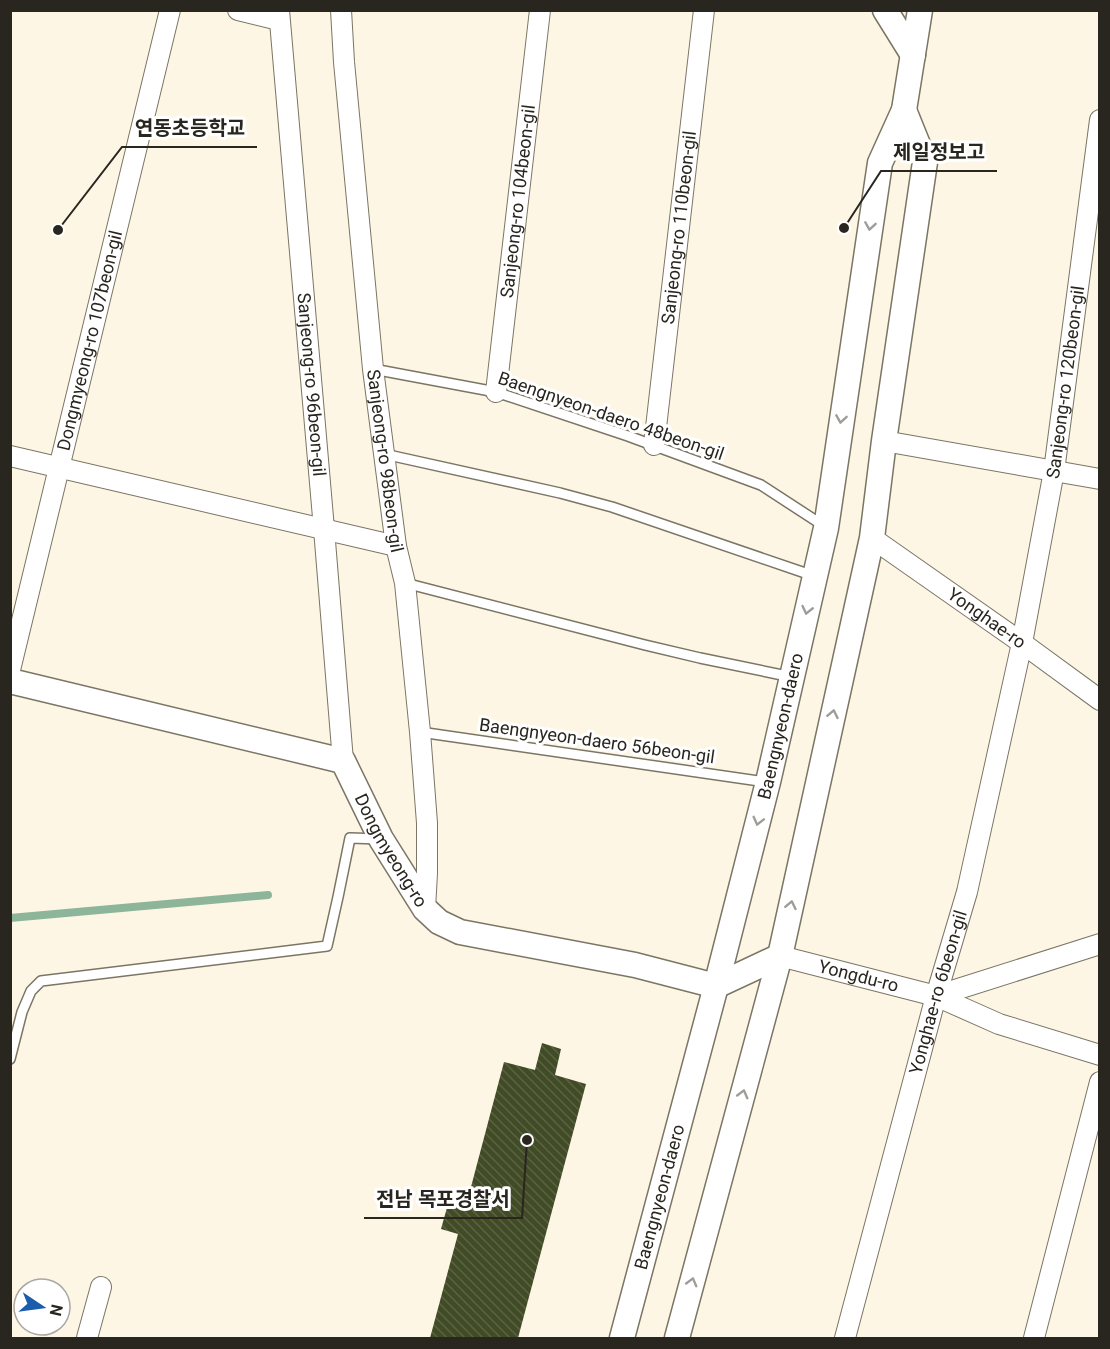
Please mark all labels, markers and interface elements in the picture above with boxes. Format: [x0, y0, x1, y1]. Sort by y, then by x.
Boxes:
street label: Sanjeong-ro 104beon-gil [496, 103, 539, 299]
callout: 연동초등학교 [122, 109, 257, 147]
text: 연동초등학교 [135, 116, 245, 140]
street label: Sanjeong-ro 110beon-gil [657, 130, 700, 325]
callout: 제일정보고 [881, 133, 997, 171]
text: 제일정보고 [893, 140, 985, 164]
one-way arrow [865, 221, 877, 231]
street label: Dongmyeong-ro 107beon-gil [53, 228, 126, 453]
street label: Sanjeong-ro 120beon-gil [1042, 284, 1088, 480]
street label: Sanjeong-ro 96beon-gil [294, 292, 330, 477]
street label: Baengnyeon-daero 48beon-gil [495, 367, 727, 464]
street label: Sanjeong-ro 98beon-gil [363, 368, 408, 554]
one-way arrow [835, 414, 847, 423]
street label: Yonghae-ro [944, 583, 1030, 653]
one-way arrow [801, 605, 814, 615]
street label: Baengnyeon-daero [753, 651, 807, 802]
one-way arrow [826, 710, 839, 720]
street label: Baengnyeon-daero 56beon-gil [478, 714, 716, 767]
street label: Dongmyeong-ro [351, 790, 432, 911]
one-way arrow [753, 816, 766, 826]
one-way arrow [784, 900, 797, 910]
street label: Yonghae-ro 6beon-gil [905, 908, 971, 1076]
street label: Yongdu-ro [816, 955, 901, 996]
one-way arrow [736, 1089, 748, 1100]
street label: Baengnyeon-daero [630, 1122, 689, 1272]
callout: 전남 목포경찰서 [364, 1180, 522, 1218]
text: 전남 목포경찰서 [376, 1187, 510, 1211]
north arrow [12, 1277, 72, 1337]
one-way arrow [685, 1277, 698, 1287]
text: N [46, 1303, 67, 1318]

